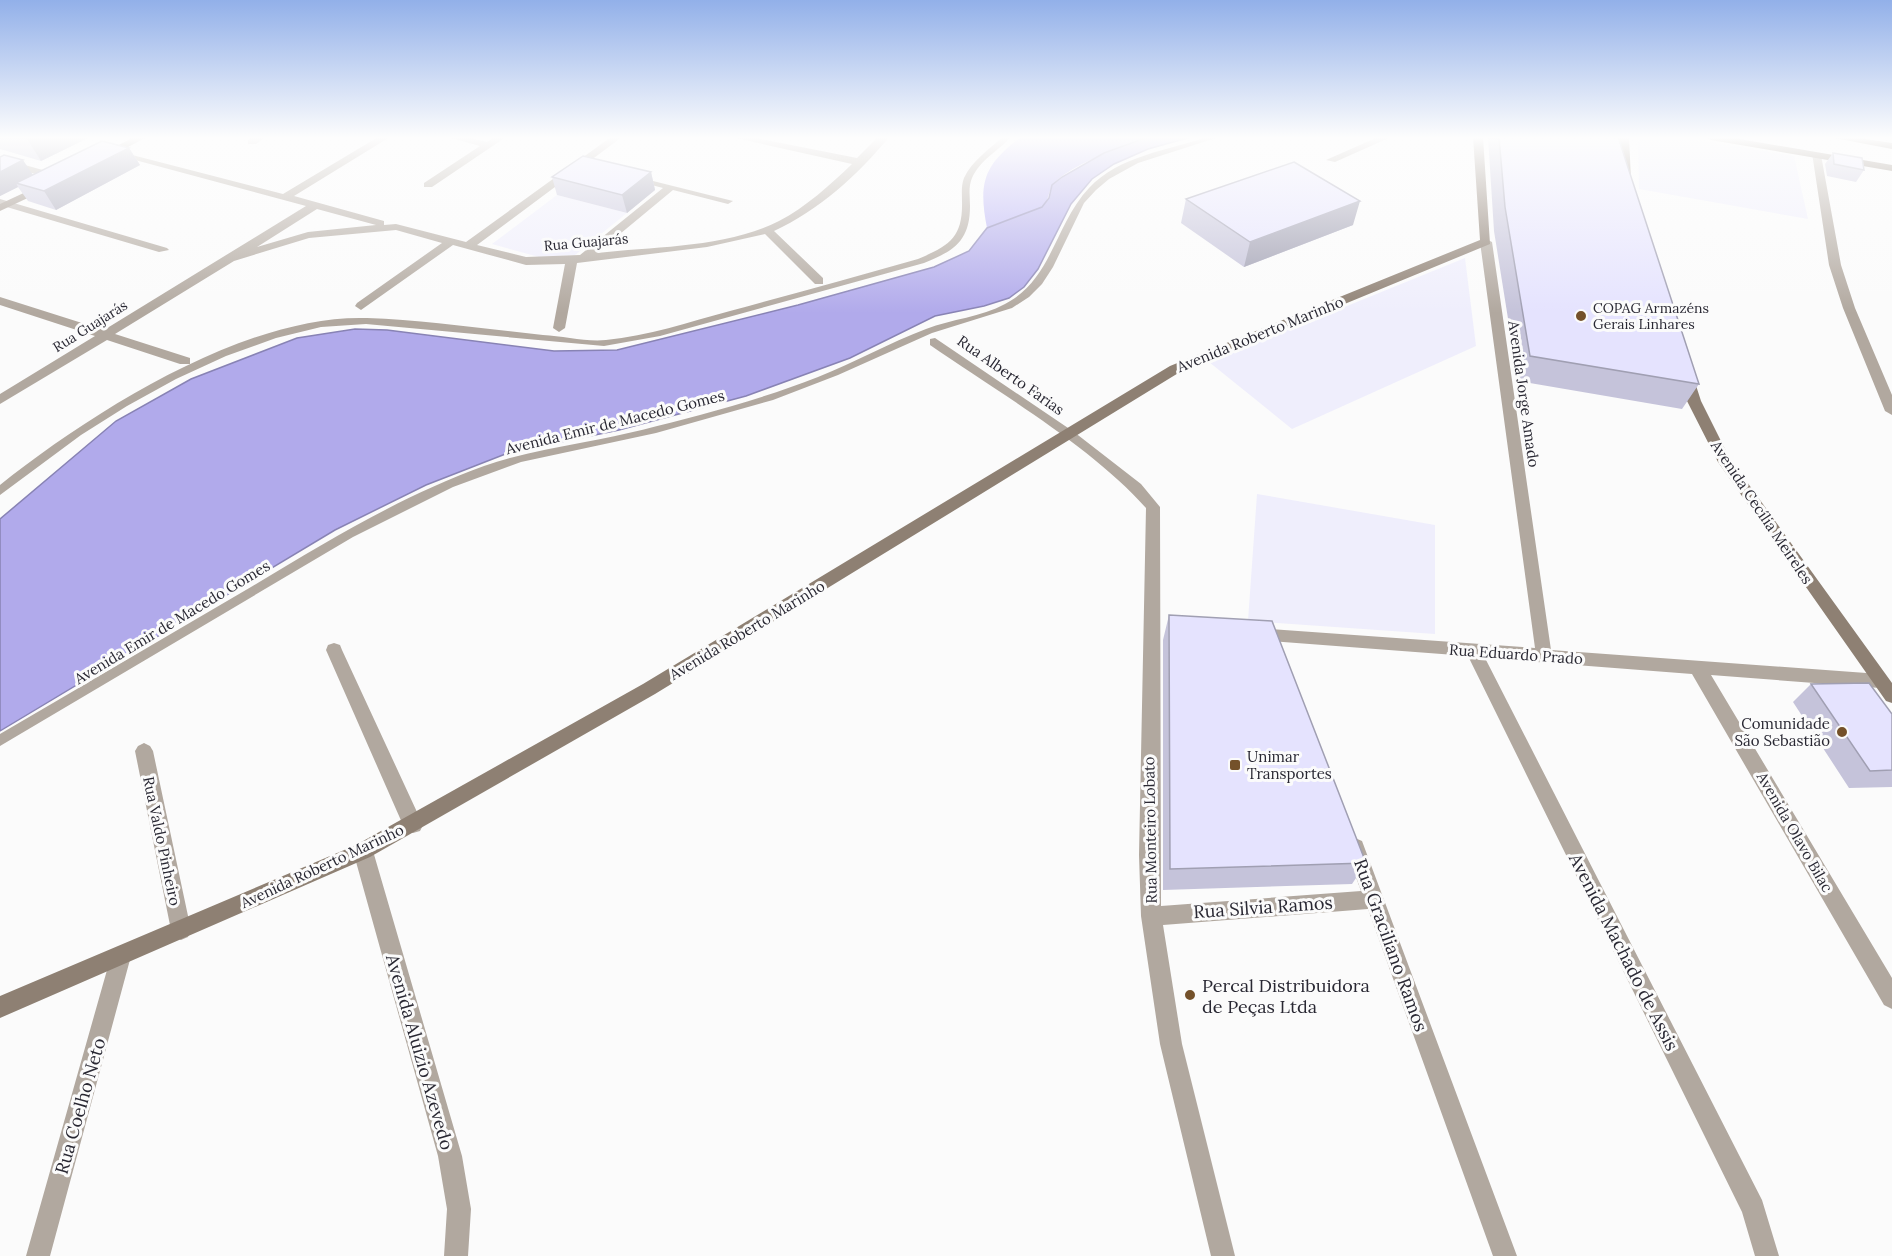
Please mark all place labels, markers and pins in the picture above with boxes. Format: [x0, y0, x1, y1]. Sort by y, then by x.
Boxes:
place label: COPAG Armazéns Gerais Linhares [1593, 299, 1709, 333]
marker: COPAG Armazéns Gerais Linhares [1574, 309, 1588, 323]
place label: Comunidade São Sebastião [1734, 714, 1830, 750]
marker: Comunidade São Sebastião [1835, 725, 1849, 739]
place label: Unimar Transportes [1247, 747, 1332, 783]
marker: Unimar Transportes [1228, 758, 1242, 772]
place label: Percal Distribuidora de Peças Ltda [1202, 974, 1370, 1018]
marker: Percal Distribuidora de Peças Ltda [1183, 988, 1197, 1002]

